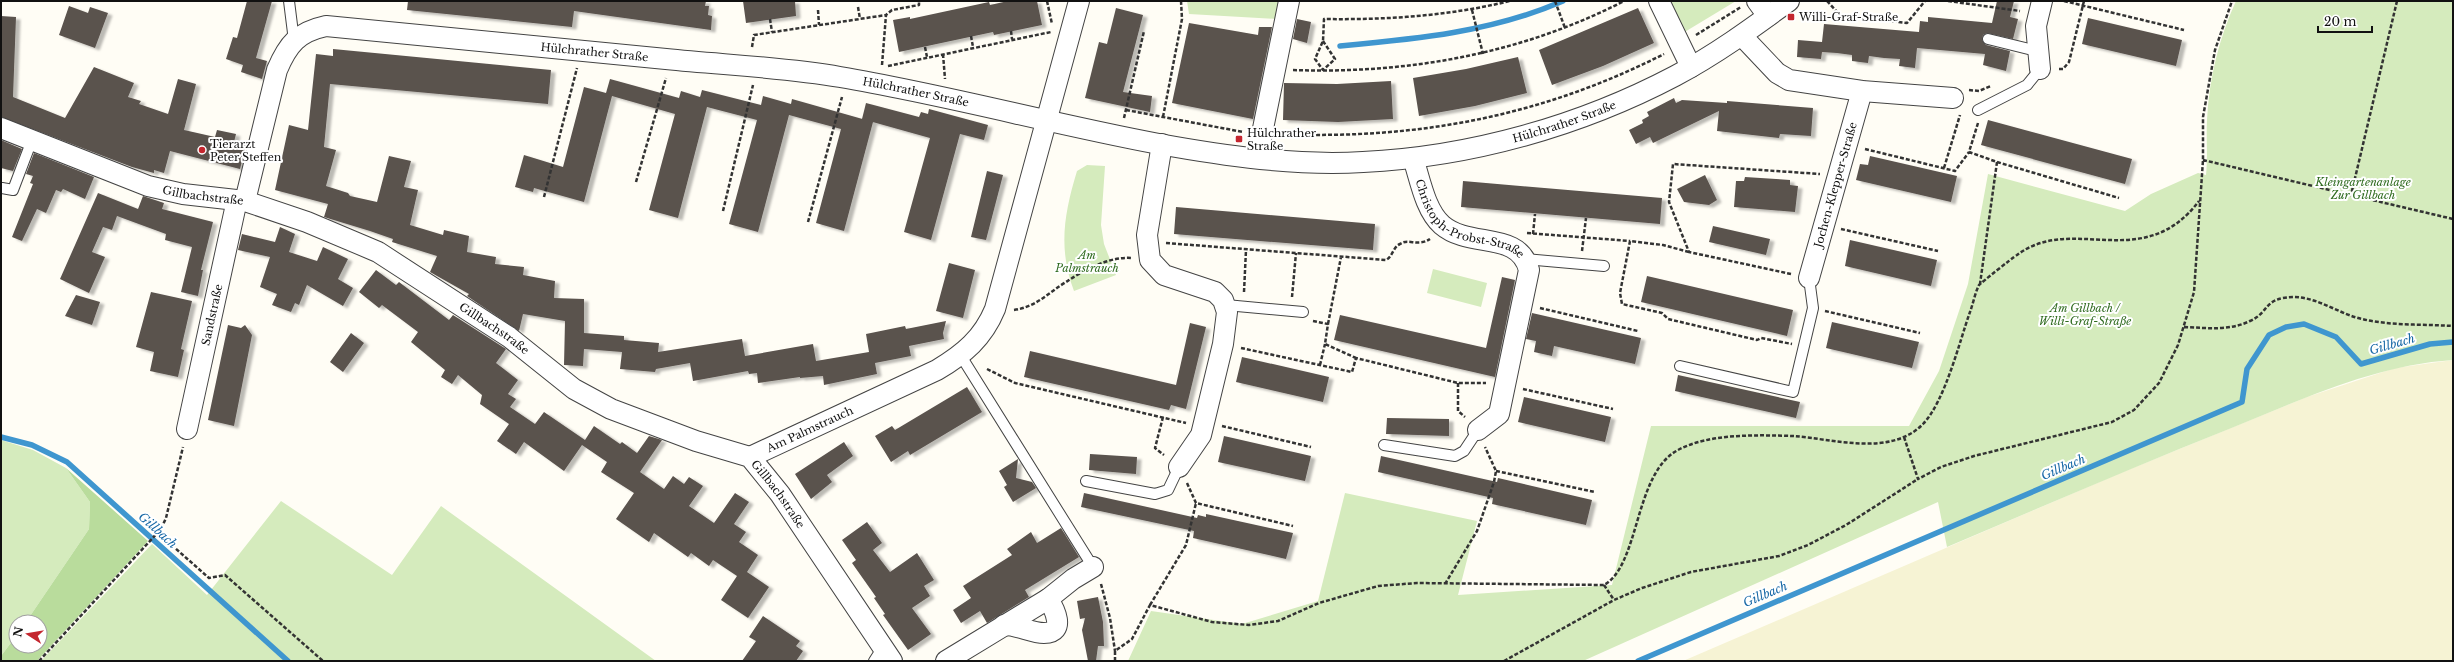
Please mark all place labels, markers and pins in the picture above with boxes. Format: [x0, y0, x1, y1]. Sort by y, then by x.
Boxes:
place label: Willi-Graf-Straße [1798, 10, 1898, 24]
marker: Willi-Graf-Straße [1786, 12, 1796, 22]
place label: Hülchrather Straße [1247, 126, 1317, 153]
marker: Hülchrather Straße [1234, 134, 1244, 144]
place label: Tierarzt Peter Steffen [210, 137, 282, 164]
marker: Tierarzt Peter Steffen [197, 145, 207, 155]

